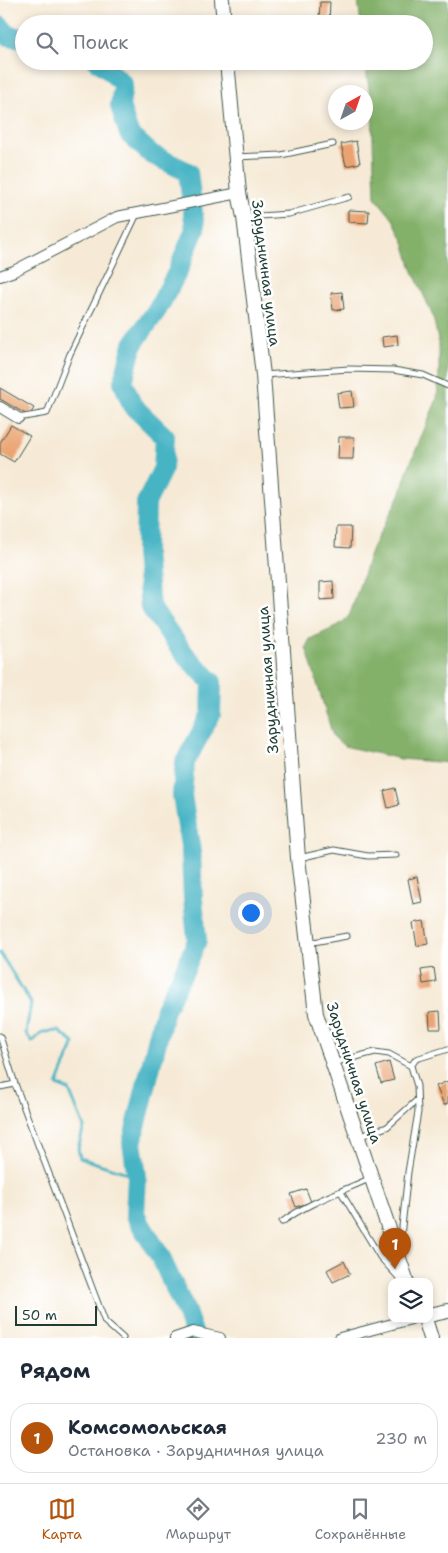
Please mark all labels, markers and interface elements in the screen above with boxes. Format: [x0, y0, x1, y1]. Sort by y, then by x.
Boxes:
search box [15, 15, 433, 70]
icon: search [33, 29, 61, 57]
text: Поиск [73, 30, 128, 55]
north arrow [328, 85, 373, 130]
street label: Зарудничная улица [247, 199, 285, 348]
street label: Зарудничная улица [253, 605, 283, 754]
your location [238, 900, 264, 926]
street label: Зарудничная улица [322, 1000, 387, 1147]
pin: 1 [379, 1228, 411, 1269]
map controls [388, 1278, 433, 1323]
button: layers [388, 1278, 433, 1323]
scale bar [15, 1303, 98, 1326]
text: 50 m [22, 1306, 57, 1324]
text: Рядом [20, 1357, 90, 1385]
text: Комсомольская [68, 1415, 227, 1440]
text: 1 [33, 1428, 41, 1449]
text: 230 m [375, 1428, 427, 1449]
text: Остановка · Зарудничная улица [68, 1440, 324, 1461]
tab: Карта [42, 1495, 82, 1543]
tab: Маршрут [166, 1495, 231, 1543]
tab: Сохранённые [315, 1495, 406, 1543]

